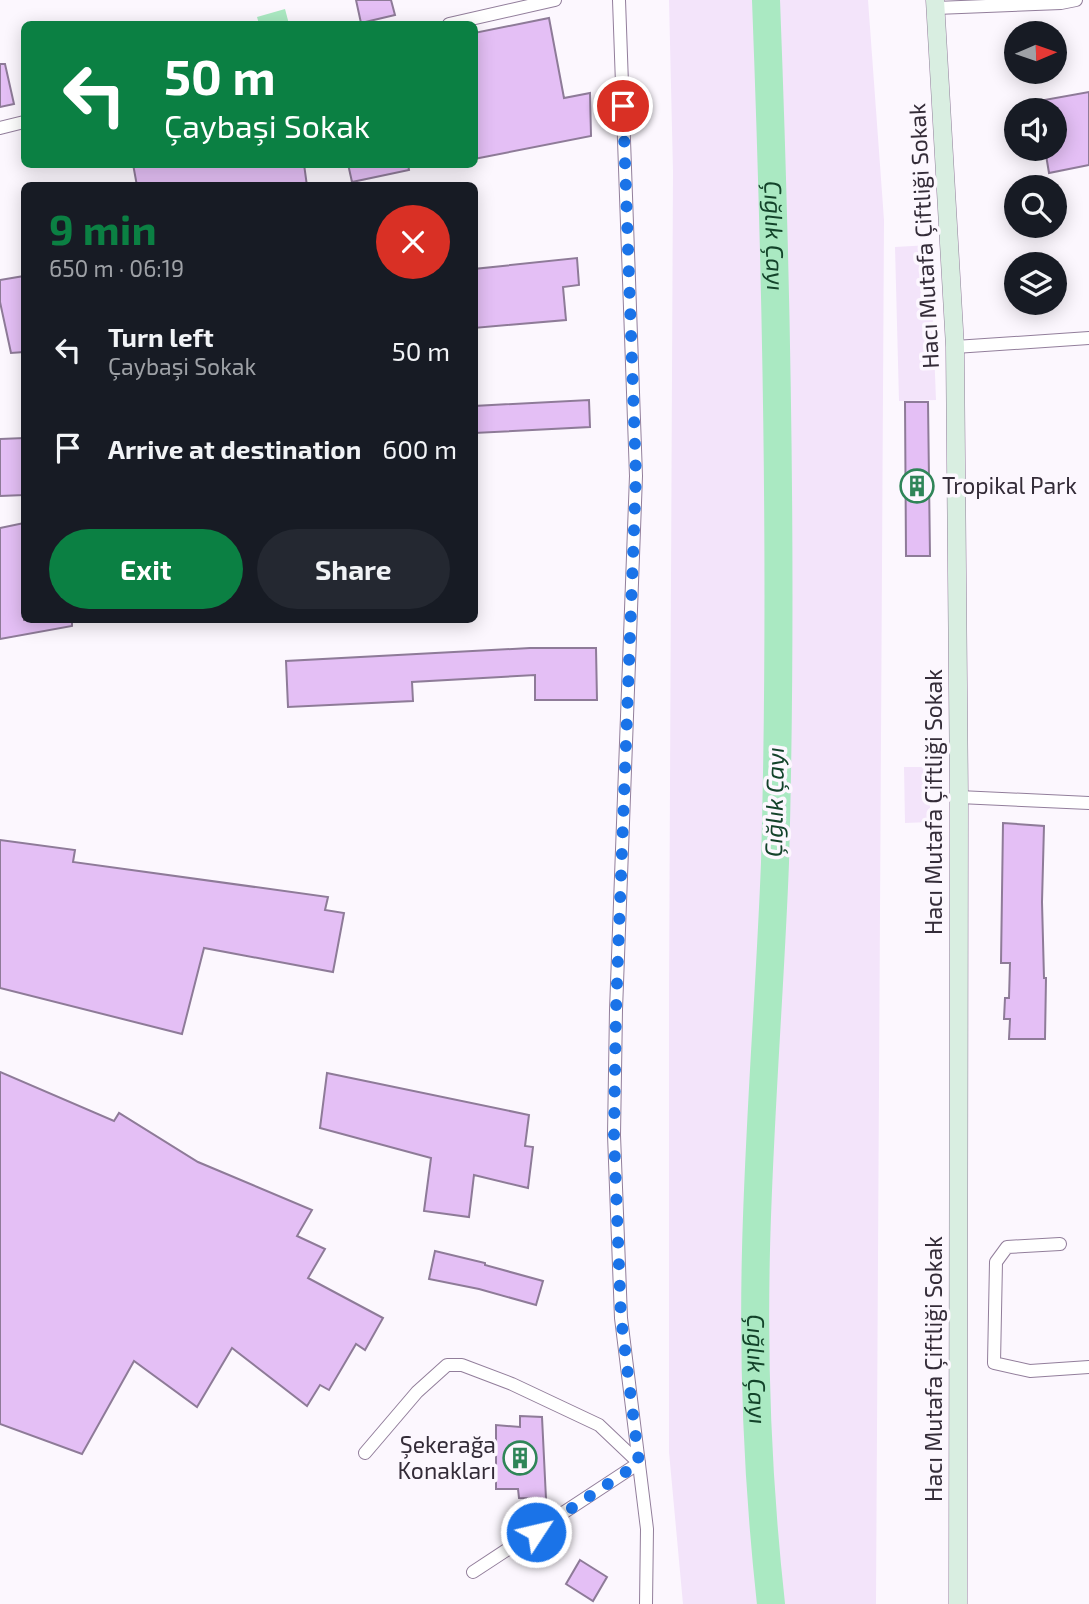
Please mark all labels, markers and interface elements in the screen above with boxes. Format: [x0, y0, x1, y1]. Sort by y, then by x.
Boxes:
north arrow [1004, 21, 1068, 84]
map controls [1004, 21, 1067, 315]
text: 50 m [164, 46, 276, 105]
icon: left [49, 49, 140, 140]
pin [593, 76, 653, 136]
icon: arrive [604, 87, 642, 125]
button: sound [1004, 98, 1067, 161]
street label: Hacı Mutafa Çiftliği Sokak [902, 102, 945, 370]
text: Çaybaşi Sokak [164, 106, 370, 144]
button: search [1004, 175, 1067, 238]
water label: Çığlık Çayı [758, 180, 791, 291]
text: 9 min [49, 203, 157, 253]
button: close [376, 205, 450, 279]
button: layers [1004, 252, 1067, 315]
text: 650 m · 06:19 [49, 254, 184, 282]
text: Turn left [108, 321, 214, 352]
icon: left [49, 331, 87, 369]
text: 50 m [392, 335, 450, 366]
text: Çaybaşi Sokak [108, 352, 256, 380]
icon: arrive [49, 429, 87, 467]
text: Arrive at destination [108, 433, 361, 464]
text: 600 m [382, 433, 457, 464]
building icon: Tropikal Park [898, 467, 936, 505]
place label: Tropikal Park [942, 471, 1077, 499]
button: Exit [49, 529, 243, 609]
button: Share [257, 529, 450, 609]
street label: Hacı Mutafa Çiftliği Sokak [919, 669, 948, 935]
water label: Çığlık Çayı [758, 747, 790, 857]
street label: Hacı Mutafa Çiftliği Sokak [919, 1236, 948, 1502]
water label: Çığlık Çayı [741, 1314, 773, 1425]
place label: Şekerağa Konakları [398, 1430, 496, 1484]
building icon: Şekerağa Konakları [501, 1439, 539, 1477]
position arrow [499, 1495, 573, 1569]

